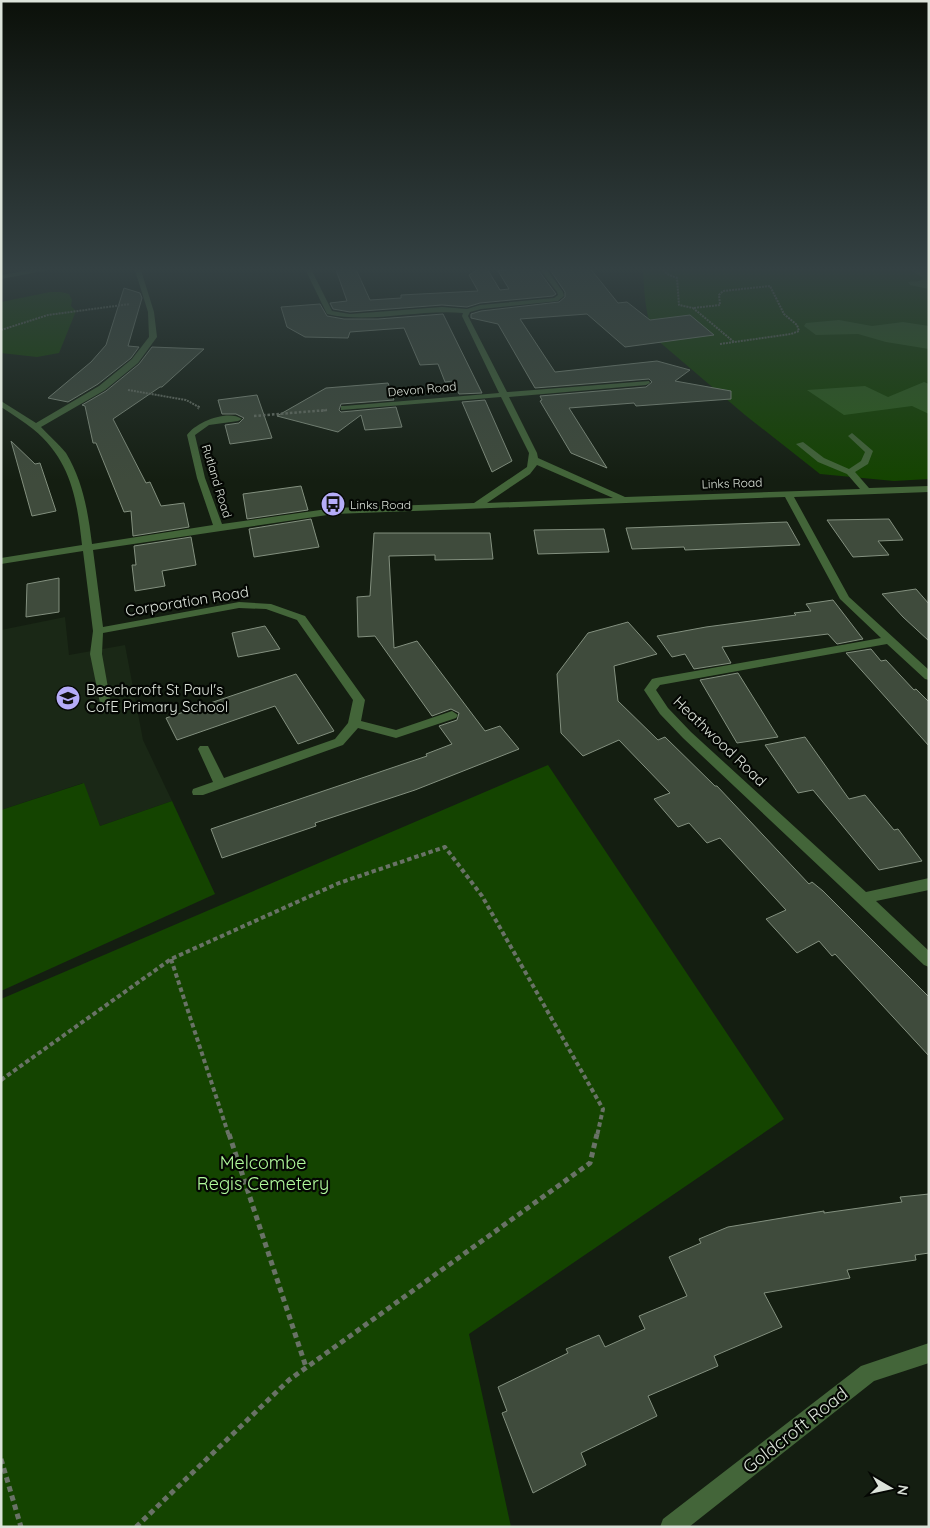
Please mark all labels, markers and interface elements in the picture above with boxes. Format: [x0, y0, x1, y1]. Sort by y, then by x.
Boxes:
street label: Devon Road [387, 379, 457, 399]
street label: Rutland Road [199, 442, 235, 520]
street label: Links Road [701, 474, 763, 492]
bus stop icon: Links Road [320, 491, 346, 517]
place label: Links Road [350, 497, 411, 512]
street label: Corporation Road [124, 582, 250, 620]
place label: Beechcroft St Paul's CofE Primary School [86, 680, 228, 716]
school or university icon: Beechcroft St Paul's CofE Primary School [55, 685, 81, 711]
street label: Heathwood Road [670, 692, 770, 790]
park label: Melcombe Regis Cemetery [197, 1151, 329, 1195]
street label: Goldcroft Road [738, 1382, 852, 1478]
north arrow [865, 1463, 915, 1513]
text: N [893, 1484, 913, 1497]

